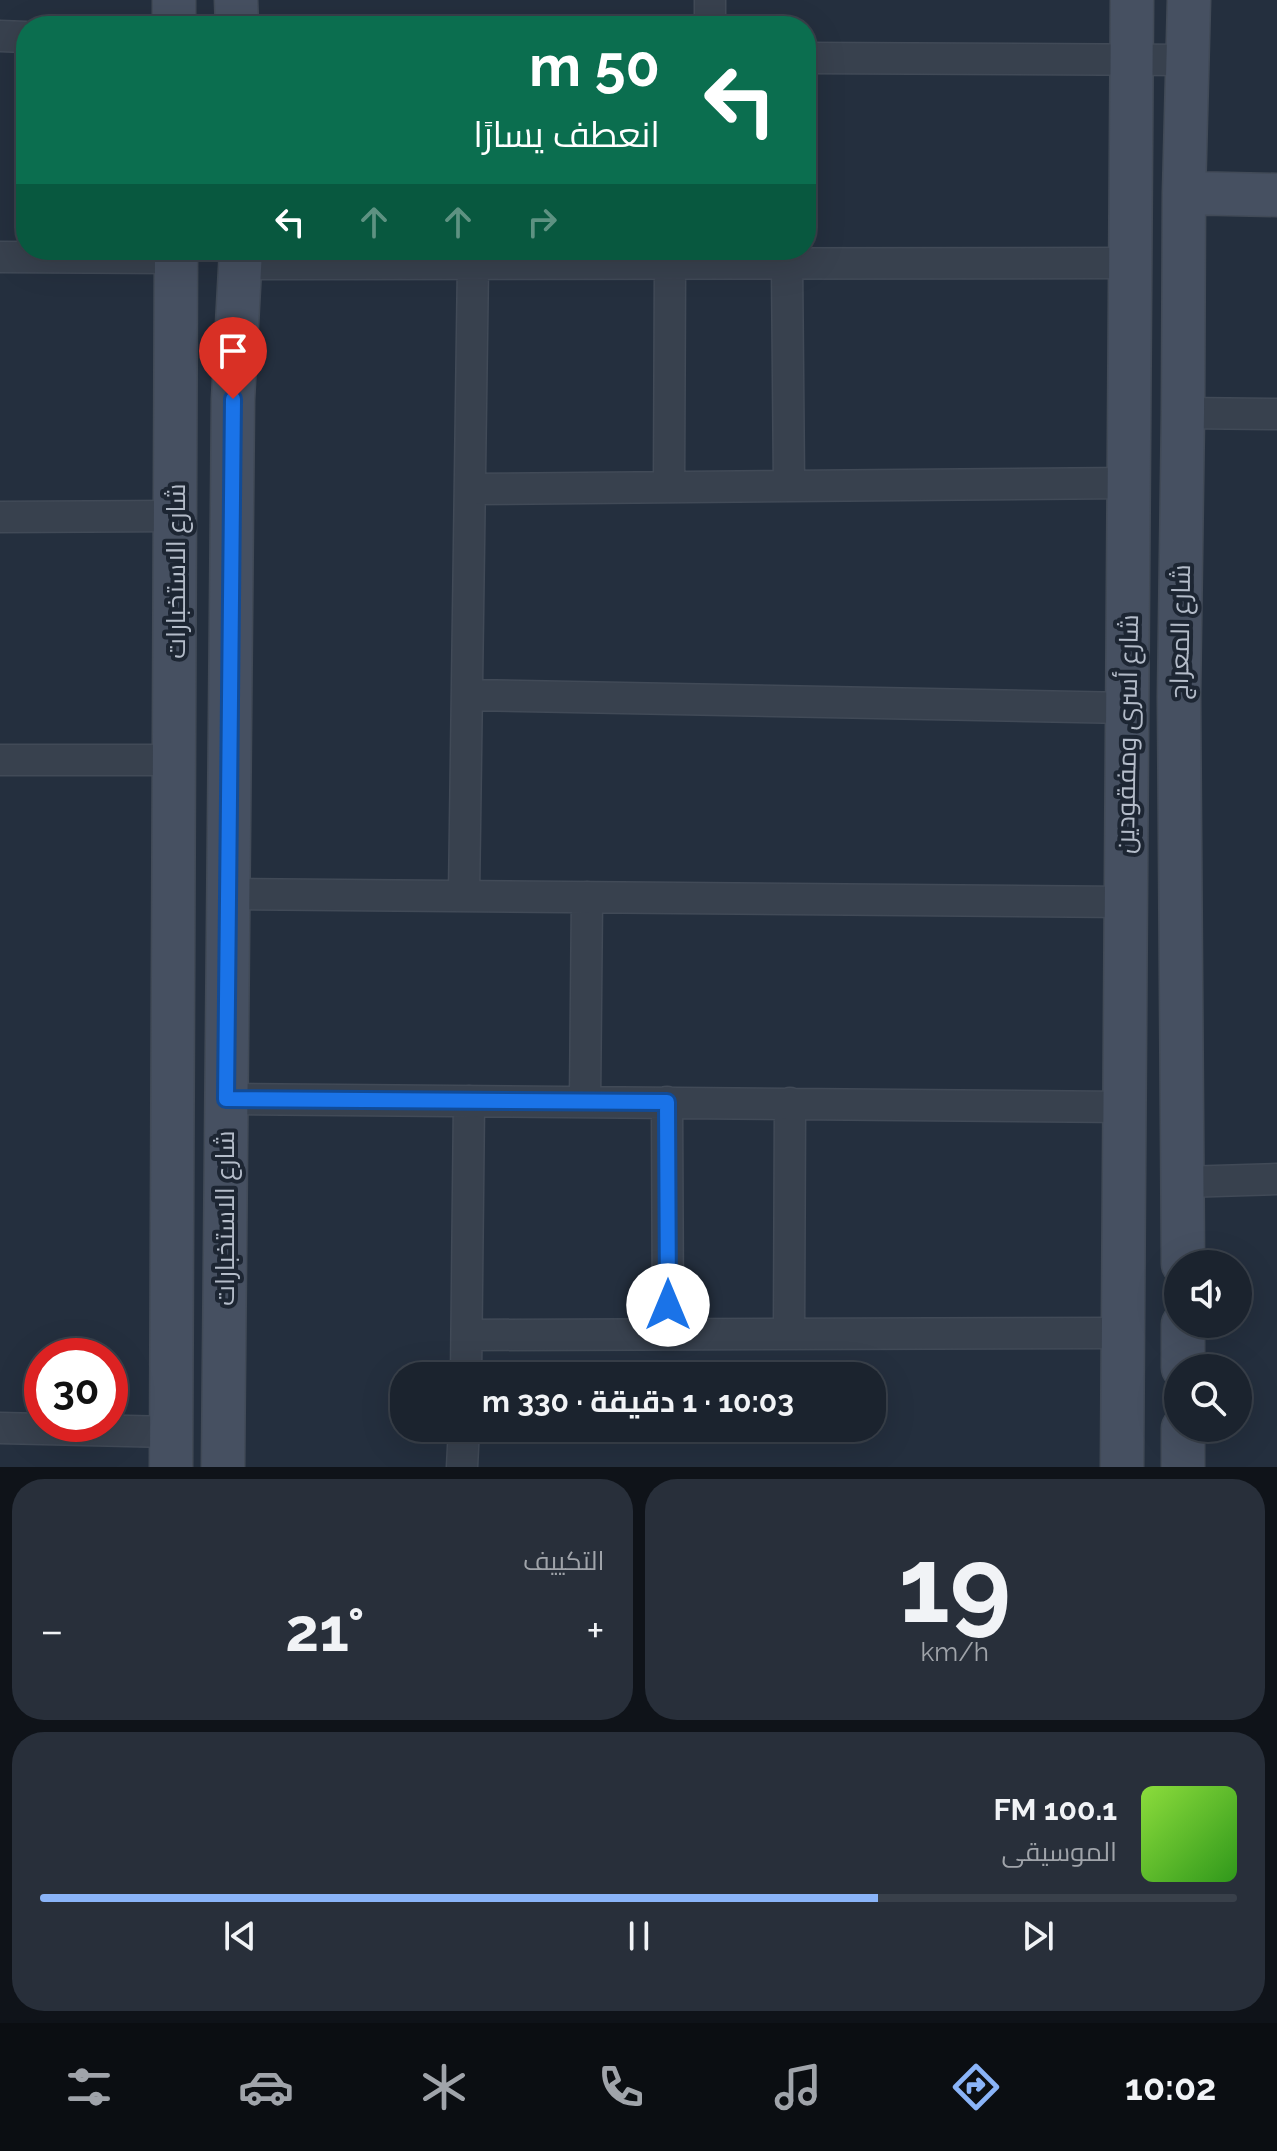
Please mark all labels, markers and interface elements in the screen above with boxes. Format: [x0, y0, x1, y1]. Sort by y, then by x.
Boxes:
text: 50 m [529, 33, 660, 99]
icon: left [688, 48, 792, 152]
text: انعطف يسارًا [473, 113, 660, 155]
icon: left [268, 200, 312, 244]
icon: ahead [352, 200, 396, 244]
icon: ahead [436, 200, 480, 244]
icon: right [520, 200, 564, 244]
pin [199, 317, 267, 399]
icon: arrive [211, 329, 255, 373]
street label: شارع الاستخبارات [161, 483, 193, 659]
street label: شارع المعراج [1164, 564, 1198, 700]
street label: شارع أسرى ومفقودين [1108, 614, 1146, 854]
street label: شارع الاستخبارات [210, 1130, 242, 1306]
map controls [1164, 1250, 1252, 1442]
button: sound [1164, 1250, 1252, 1338]
position arrow [626, 1263, 710, 1347]
speed limit sign: 30 [24, 1338, 128, 1442]
button: search [1164, 1354, 1252, 1442]
text: 10:03 · 1 دقيقة · 330 m [482, 1384, 794, 1419]
text: 19 [898, 1524, 1011, 1646]
text: التكييف [523, 1546, 605, 1576]
text: 21° [285, 1595, 365, 1665]
text: − [40, 1605, 64, 1656]
text: + [586, 1605, 604, 1656]
text: km/h [920, 1637, 989, 1667]
text: 100.1 FM [993, 1792, 1117, 1827]
text: الموسيقى [1002, 1837, 1117, 1867]
icon: previous [218, 1914, 262, 1958]
icon: pause [617, 1914, 661, 1958]
icon: next [1016, 1914, 1060, 1958]
icon: filters [61, 2059, 117, 2115]
icon: car [238, 2059, 294, 2115]
icon: climate [416, 2059, 472, 2115]
icon: phone [593, 2059, 649, 2115]
icon: music [770, 2059, 826, 2115]
icon: directions [948, 2059, 1004, 2115]
text: 10:02 [1125, 2066, 1216, 2108]

